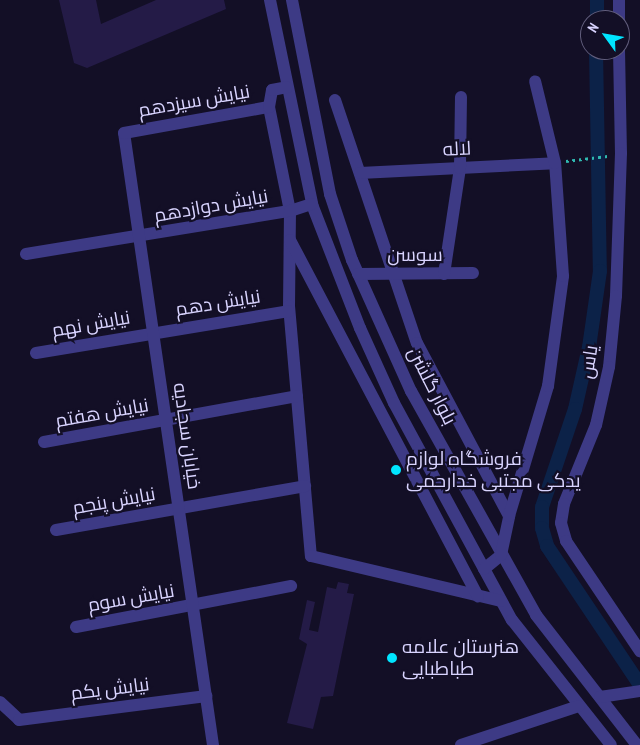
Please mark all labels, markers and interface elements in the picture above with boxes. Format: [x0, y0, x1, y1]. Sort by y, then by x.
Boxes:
north arrow [580, 10, 630, 60]
text: N [583, 20, 603, 36]
street label: نیایش سیزدهم [136, 80, 252, 122]
street label: لاله [442, 137, 472, 161]
street label: نیایش دوازدهم [152, 185, 270, 227]
street label: سوسن [387, 244, 443, 266]
street label: نیایش دهم [174, 285, 262, 321]
street label: نیایش نهم [50, 306, 132, 342]
street label: بلوار گلشن [403, 343, 461, 429]
street label: یاس [575, 344, 603, 380]
street label: خیابان سجادیه [168, 381, 206, 491]
street label: نیایش هفتم [54, 394, 150, 432]
place label: فروشگاه لوازم یدکی مجتبی خدارحمی [406, 448, 581, 492]
marker: فروشگاه لوازم یدکی مجتبی خدارحمی [390, 464, 402, 476]
street label: نیایش پنجم [71, 483, 157, 519]
street label: نیایش سوم [86, 579, 176, 617]
place label: هنرستان علامه طباطبایی [402, 636, 519, 680]
marker: هنرستان علامه طباطبایی [386, 652, 398, 664]
street label: نیایش یکم [69, 673, 151, 705]

